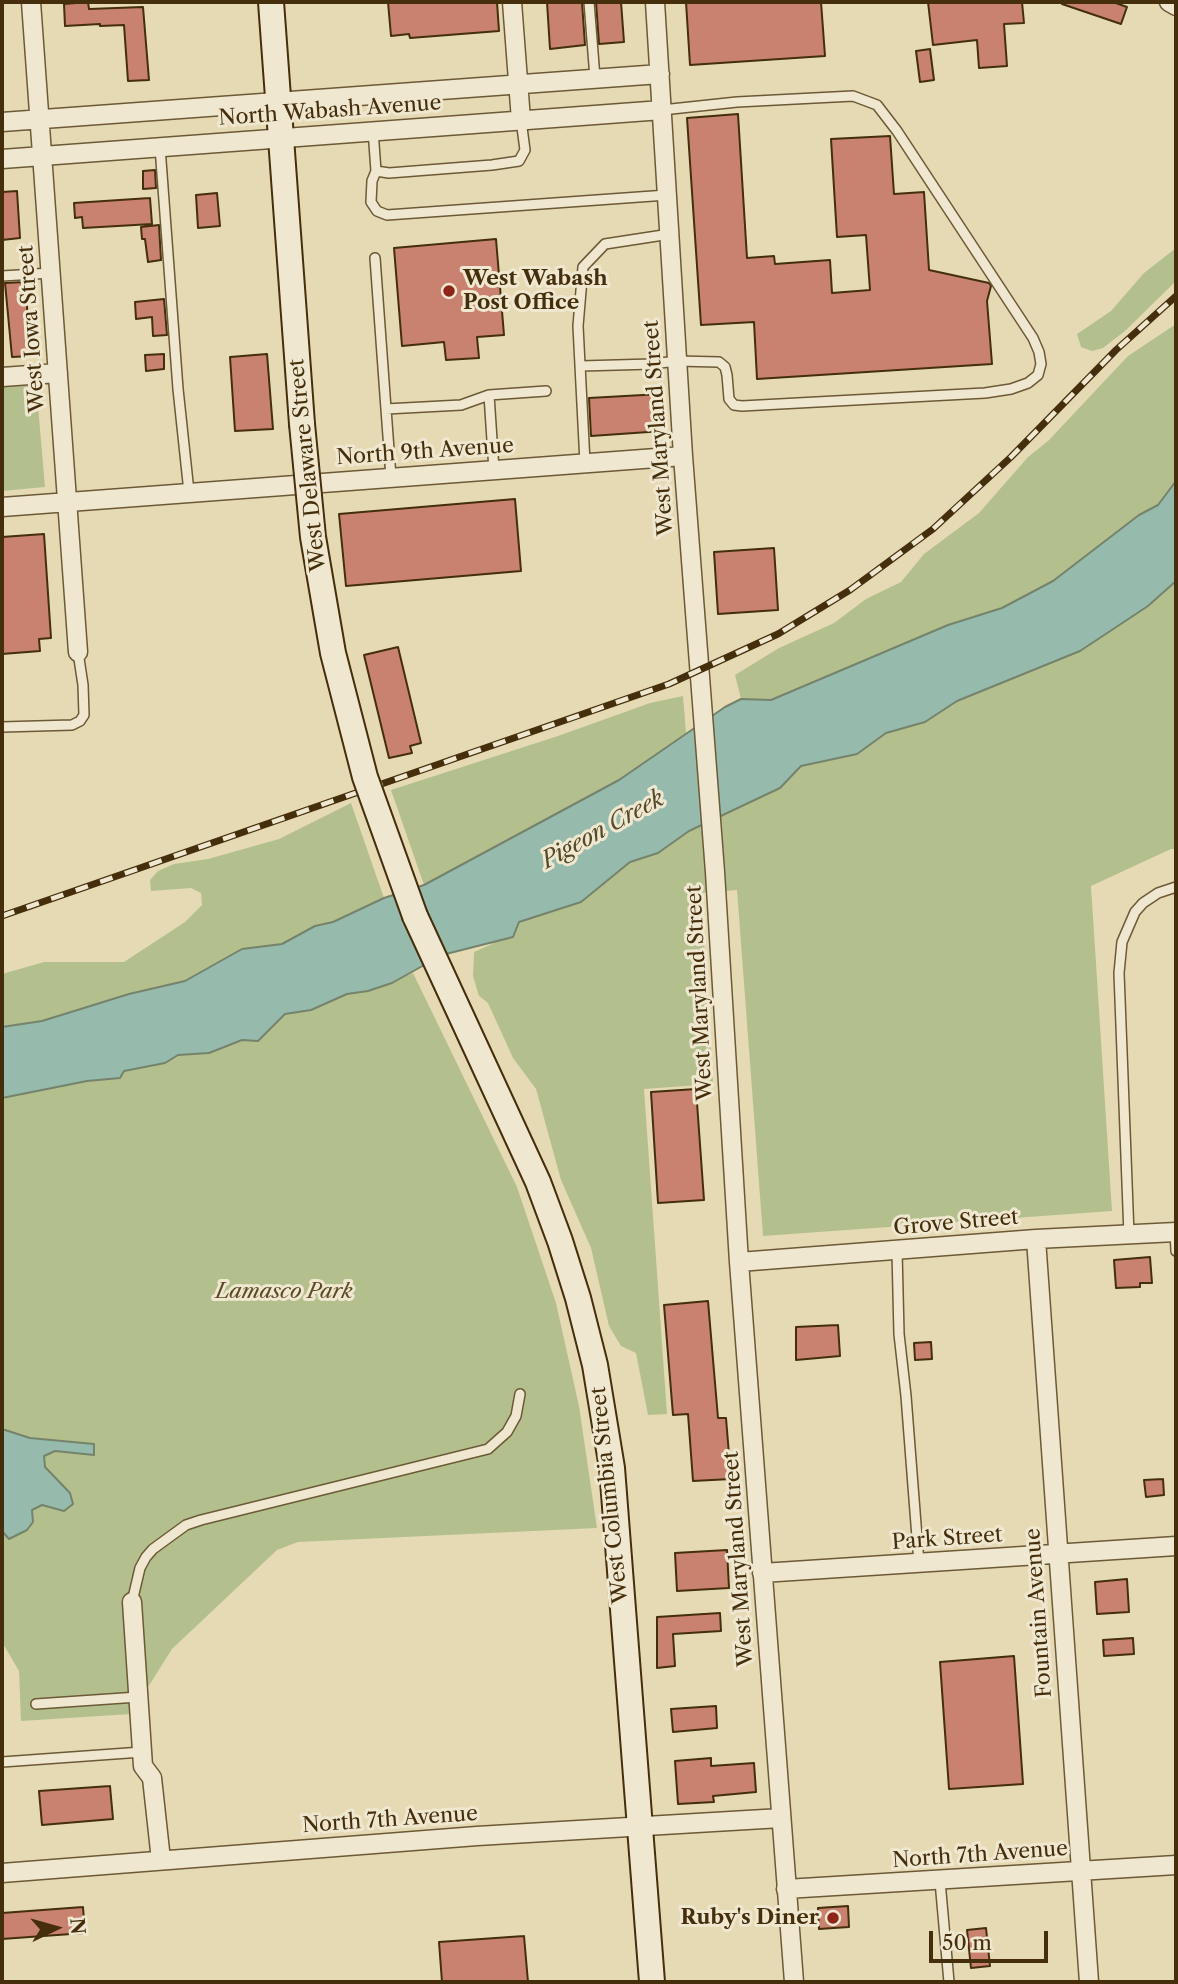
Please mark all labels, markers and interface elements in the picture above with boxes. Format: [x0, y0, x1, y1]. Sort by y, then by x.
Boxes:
street label: North Wabash Avenue [218, 91, 442, 131]
street label: West Iowa Street [14, 244, 50, 414]
place label: West Wabash Post Office [463, 266, 608, 316]
marker: West Wabash Post Office [441, 283, 457, 299]
street label: West Maryland Street [639, 319, 679, 537]
street label: West Delaware Street [284, 357, 332, 573]
street label: North 9th Avenue [335, 433, 515, 471]
water label: Pigeon Creek [537, 785, 669, 875]
street label: West Maryland Street [682, 885, 718, 1101]
street label: Grove Street [892, 1205, 1020, 1241]
park label: Lamasco Park [215, 1279, 353, 1305]
street label: West Columbia Street [586, 1385, 634, 1605]
street label: West Maryland Street [719, 1450, 759, 1668]
street label: Park Street [891, 1523, 1003, 1555]
street label: Fountain Avenue [1021, 1527, 1057, 1699]
street label: North 7th Avenue [301, 1801, 479, 1839]
street label: North 7th Avenue [891, 1836, 1069, 1874]
north arrow [21, 1893, 91, 1963]
place label: Ruby's Diner [680, 1905, 819, 1931]
marker: Ruby's Diner [825, 1910, 841, 1926]
text: N [65, 1917, 90, 1935]
scale bar [933, 1918, 1052, 1962]
text: 50 m [942, 1930, 992, 1955]

